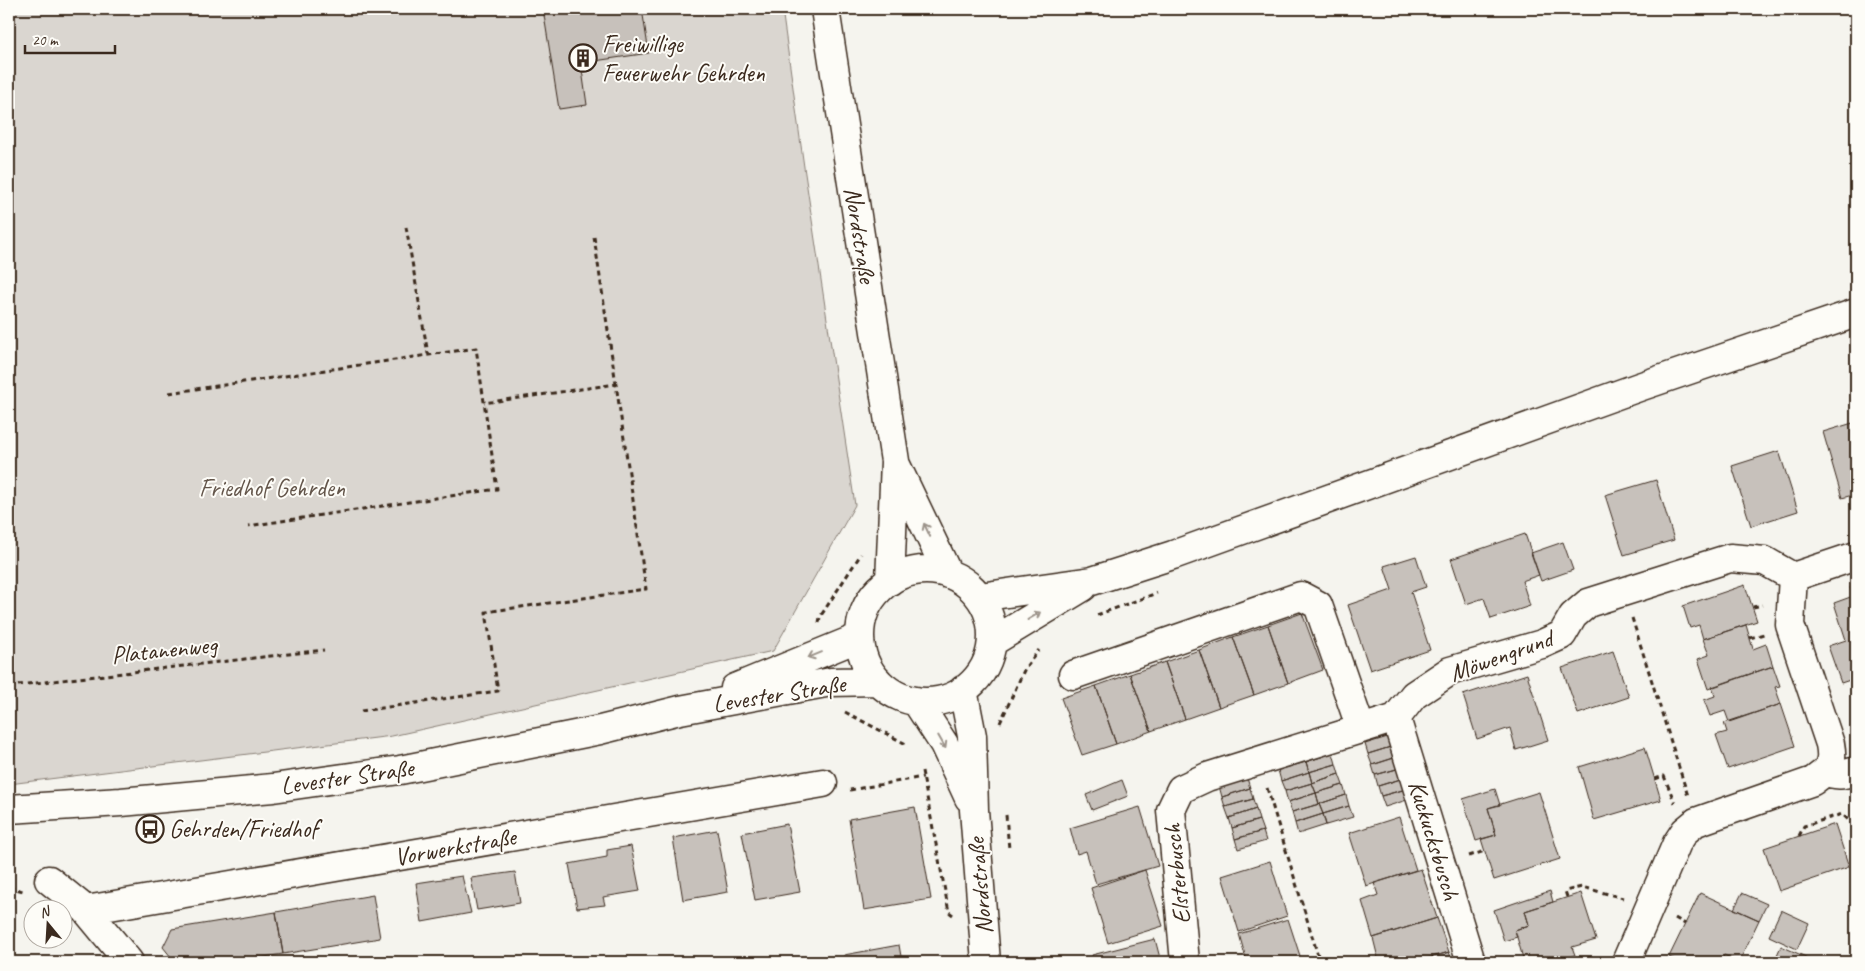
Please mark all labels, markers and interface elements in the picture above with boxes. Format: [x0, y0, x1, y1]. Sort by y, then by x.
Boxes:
scale bar [25, 22, 115, 54]
place label: Freiwillige Feuerwehr Gehrden [602, 28, 766, 89]
text: 20 m [32, 31, 59, 50]
building icon: Freiwillige Feuerwehr Gehrden [568, 43, 598, 73]
street label: Nordstraße [837, 185, 884, 287]
park label: Friedhof Gehrden [199, 472, 346, 504]
one-way arrow [922, 523, 931, 538]
one-way arrow [1026, 611, 1040, 621]
street label: Möwengrund [1445, 622, 1560, 689]
street label: Platanenweg [110, 628, 220, 671]
one-way arrow [808, 651, 823, 661]
street label: Levester Straße [711, 667, 849, 720]
one-way arrow [937, 735, 947, 750]
street label: Levester Straße [279, 752, 417, 802]
street label: Kuckucksbusch [1401, 776, 1468, 904]
place label: Gehrden/Friedhof [169, 813, 322, 845]
bus stop icon: Gehrden/Friedhof [135, 814, 165, 844]
street label: Vorwerkstraße [392, 820, 520, 873]
street label: Elsterbusch [1156, 821, 1198, 926]
street label: Nordstraße [960, 835, 1000, 935]
north arrow [22, 898, 72, 948]
text: N [37, 902, 53, 922]

